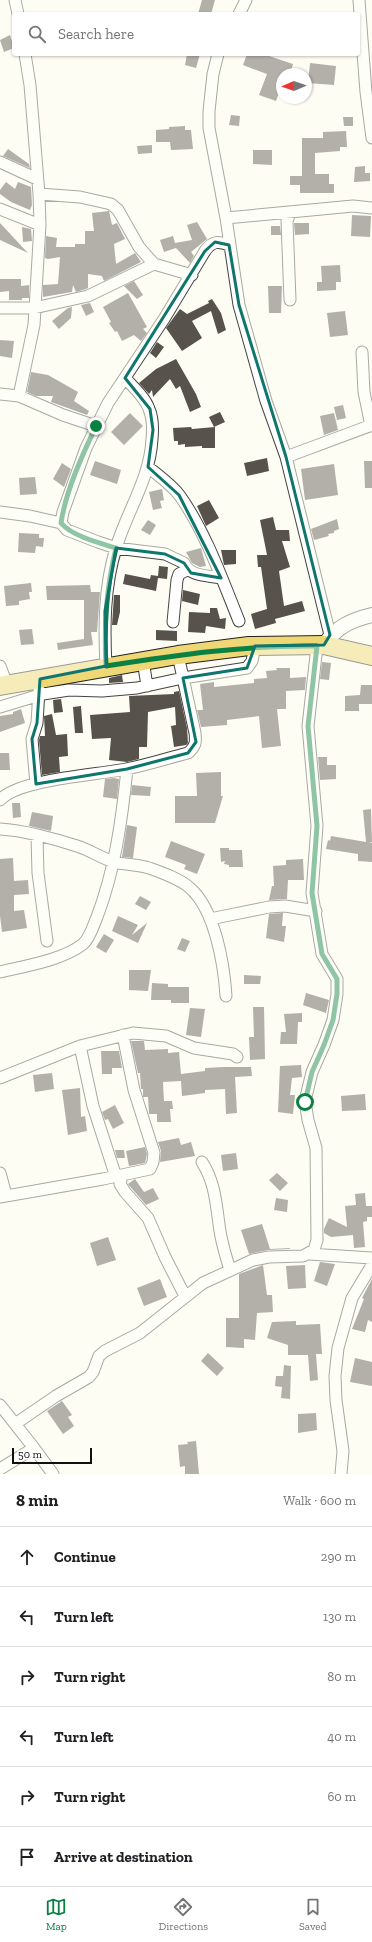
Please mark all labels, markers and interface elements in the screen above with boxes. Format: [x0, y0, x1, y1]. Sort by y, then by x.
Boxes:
search box [12, 12, 360, 56]
icon: search [26, 23, 48, 45]
text: Search here [58, 25, 134, 43]
north arrow [276, 68, 312, 104]
route end [87, 417, 105, 435]
route start [296, 1093, 314, 1111]
scale bar [12, 1446, 92, 1465]
text: 50 m [18, 1448, 42, 1461]
text: 8 min [16, 1490, 58, 1510]
text: Walk · 600 m [283, 1493, 356, 1508]
icon: ahead [16, 1546, 38, 1568]
text: Continue [54, 1548, 116, 1566]
text: 290 m [321, 1549, 356, 1564]
icon: left [16, 1606, 38, 1628]
text: Turn left [54, 1608, 114, 1626]
text: 130 m [323, 1609, 356, 1624]
icon: right [16, 1666, 38, 1688]
text: Turn right [54, 1668, 125, 1686]
text: 80 m [327, 1669, 356, 1684]
icon: left [16, 1726, 38, 1748]
text: Turn left [54, 1728, 114, 1746]
text: 40 m [327, 1729, 356, 1744]
icon: right [16, 1786, 38, 1808]
text: Turn right [54, 1788, 125, 1806]
text: 60 m [327, 1789, 356, 1804]
icon: arrive [16, 1846, 38, 1868]
text: Arrive at destination [54, 1848, 193, 1866]
tab: Map [45, 1896, 67, 1933]
tab: Directions [158, 1896, 208, 1933]
tab: Saved [299, 1896, 327, 1933]

